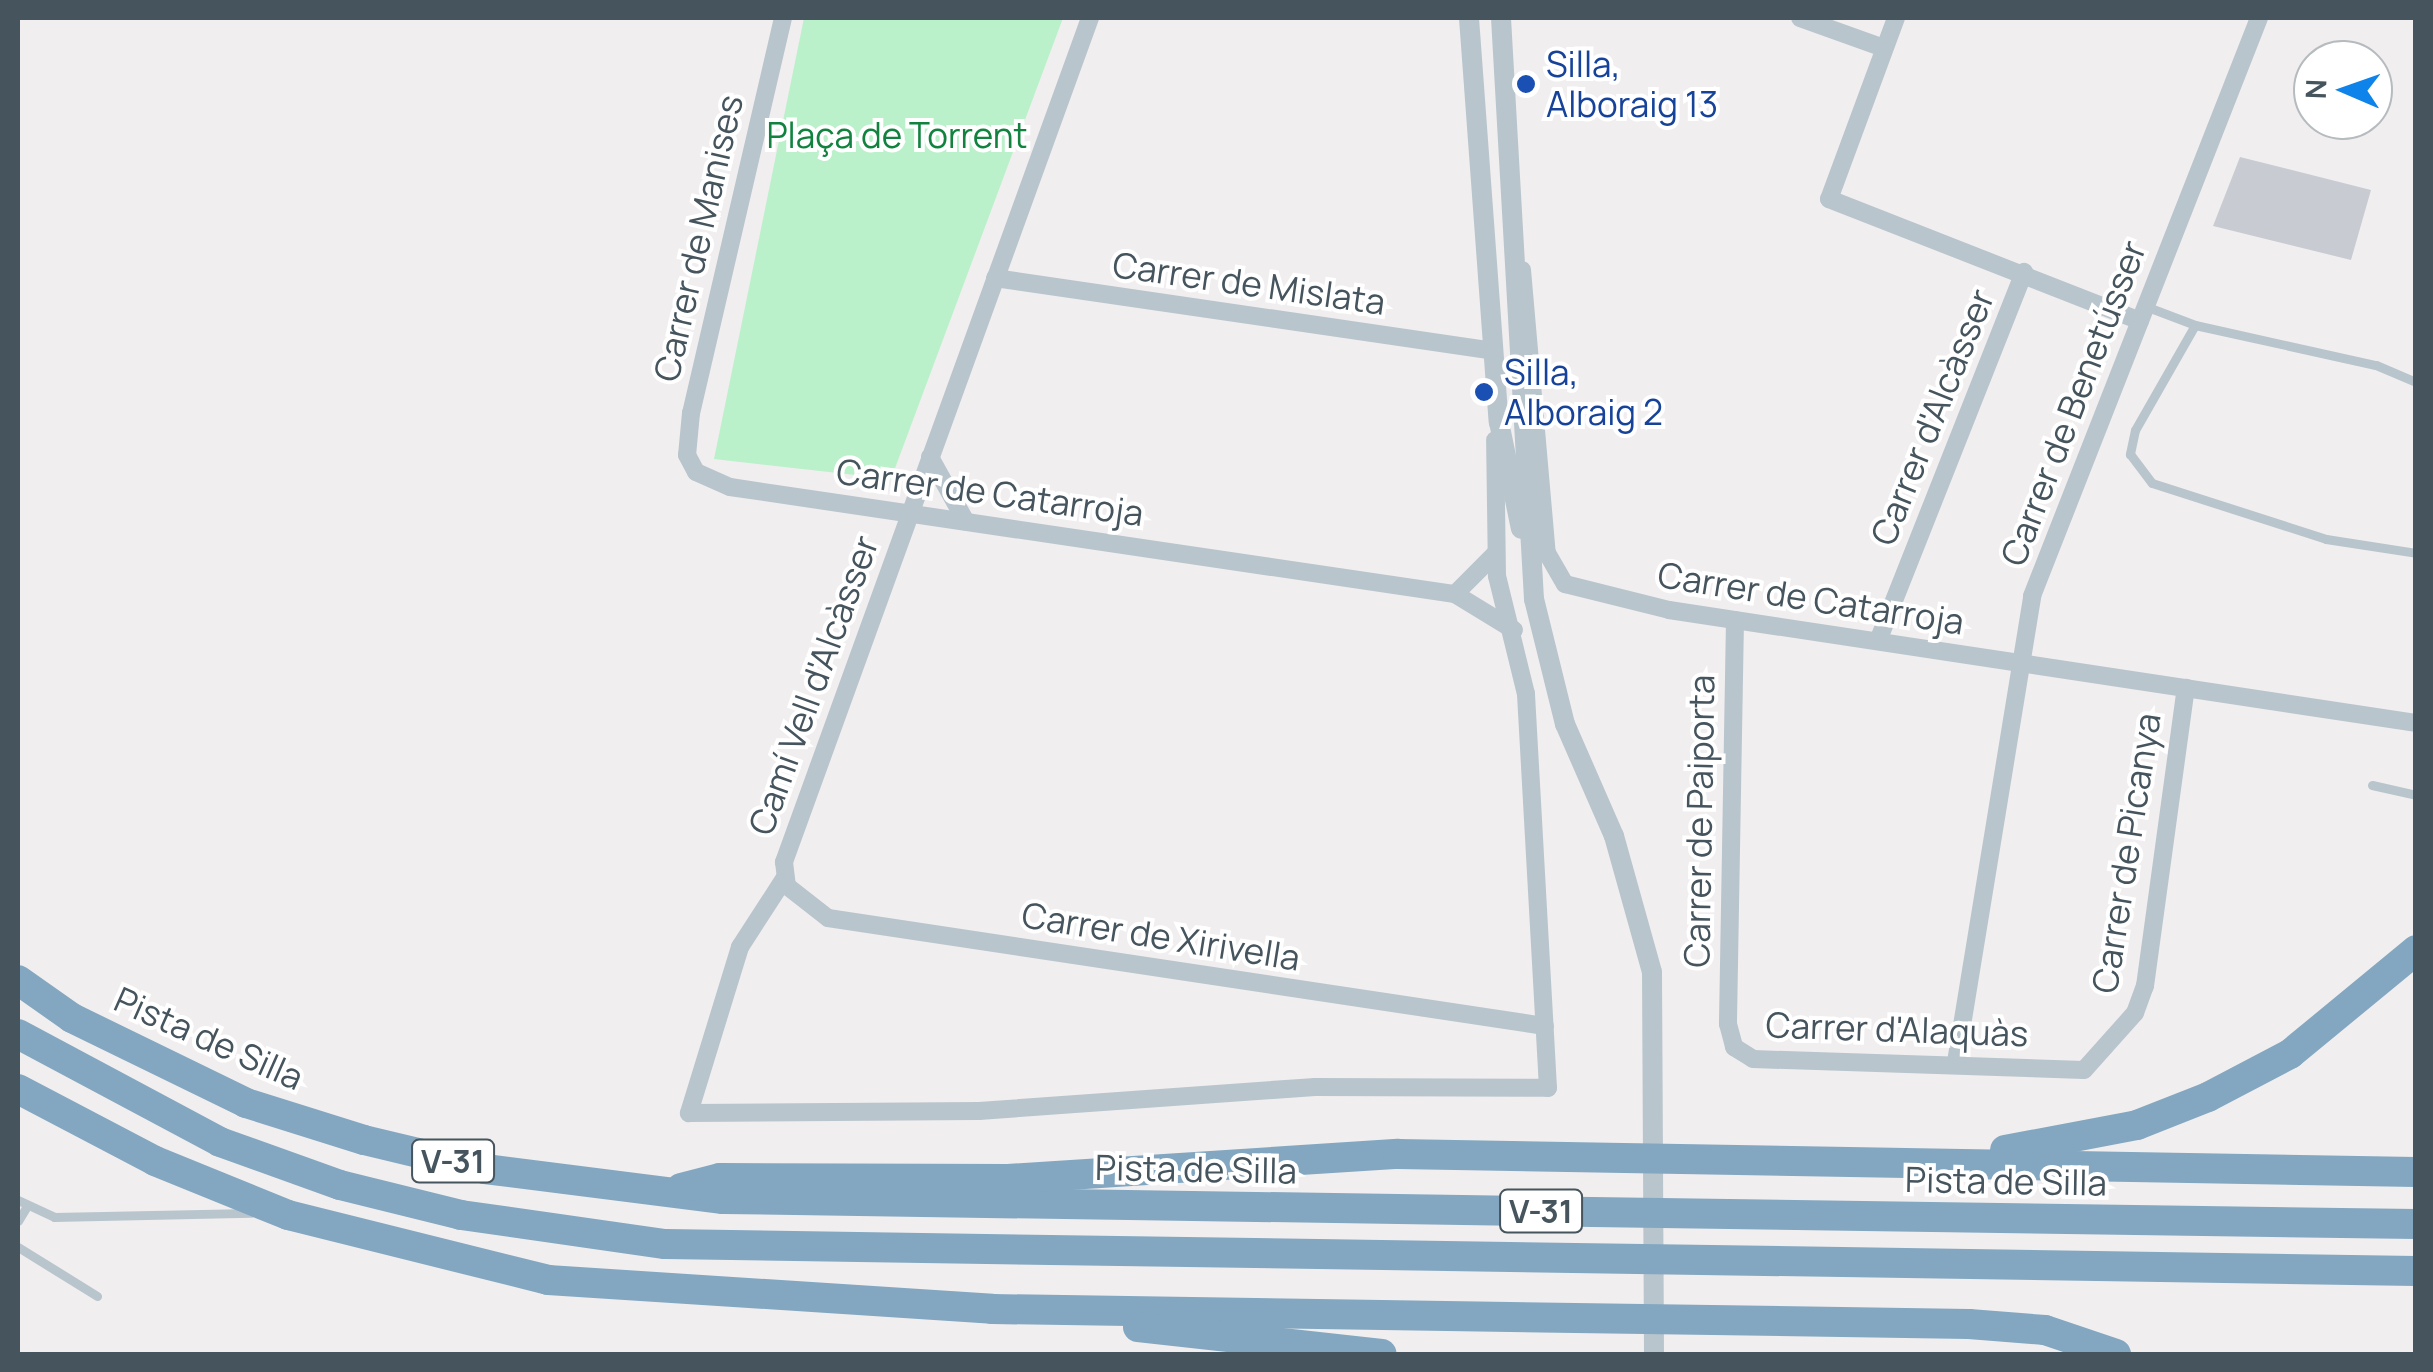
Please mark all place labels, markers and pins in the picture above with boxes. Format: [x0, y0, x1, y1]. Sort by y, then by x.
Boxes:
place label: Silla, Alboraig 13 [1546, 43, 1718, 125]
marker: Silla, Alboraig 13 [1515, 73, 1537, 95]
place label: Silla, Alboraig 2 [1504, 351, 1663, 433]
marker: Silla, Alboraig 2 [1473, 381, 1495, 403]

